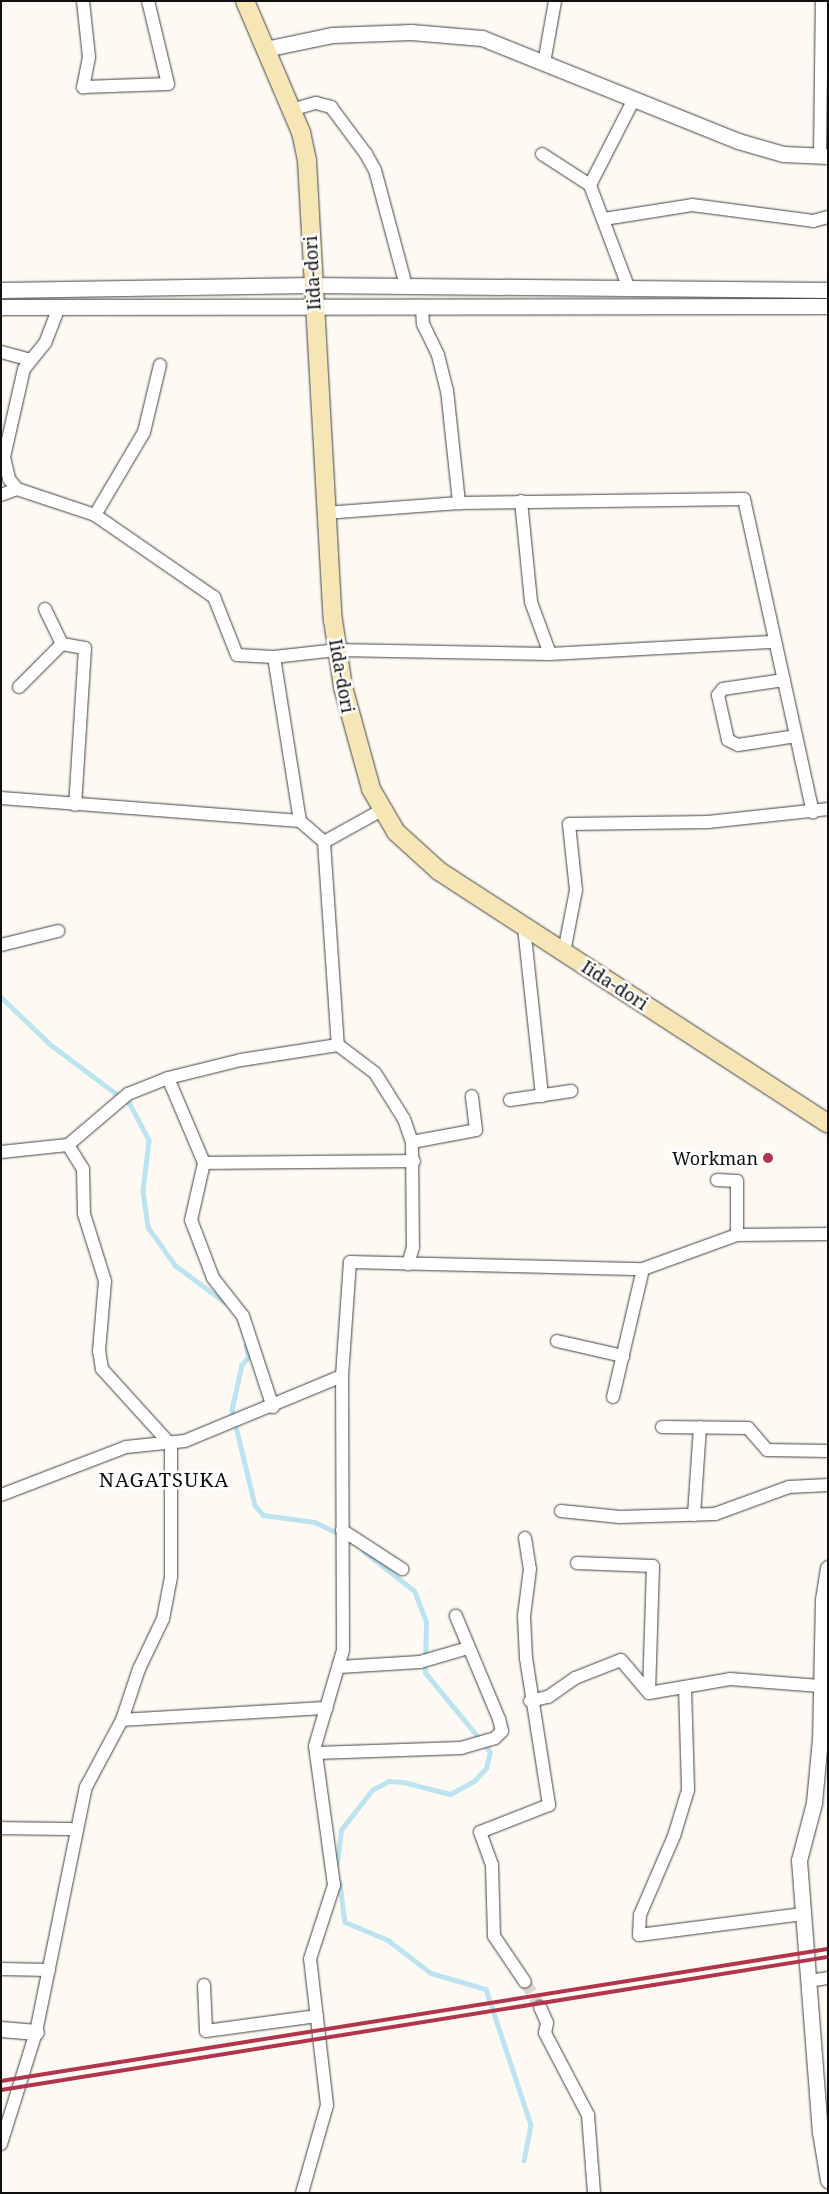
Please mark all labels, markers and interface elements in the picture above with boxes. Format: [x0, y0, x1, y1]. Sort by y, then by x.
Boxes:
street label: Iida-dori [299, 235, 325, 311]
street label: Iida-dori [325, 637, 359, 715]
street label: Iida-dori [578, 956, 652, 1014]
place label: Workman [672, 1147, 758, 1169]
marker: Workman [762, 1152, 774, 1164]
district label: NAGATSUKA [98, 1467, 230, 1491]

